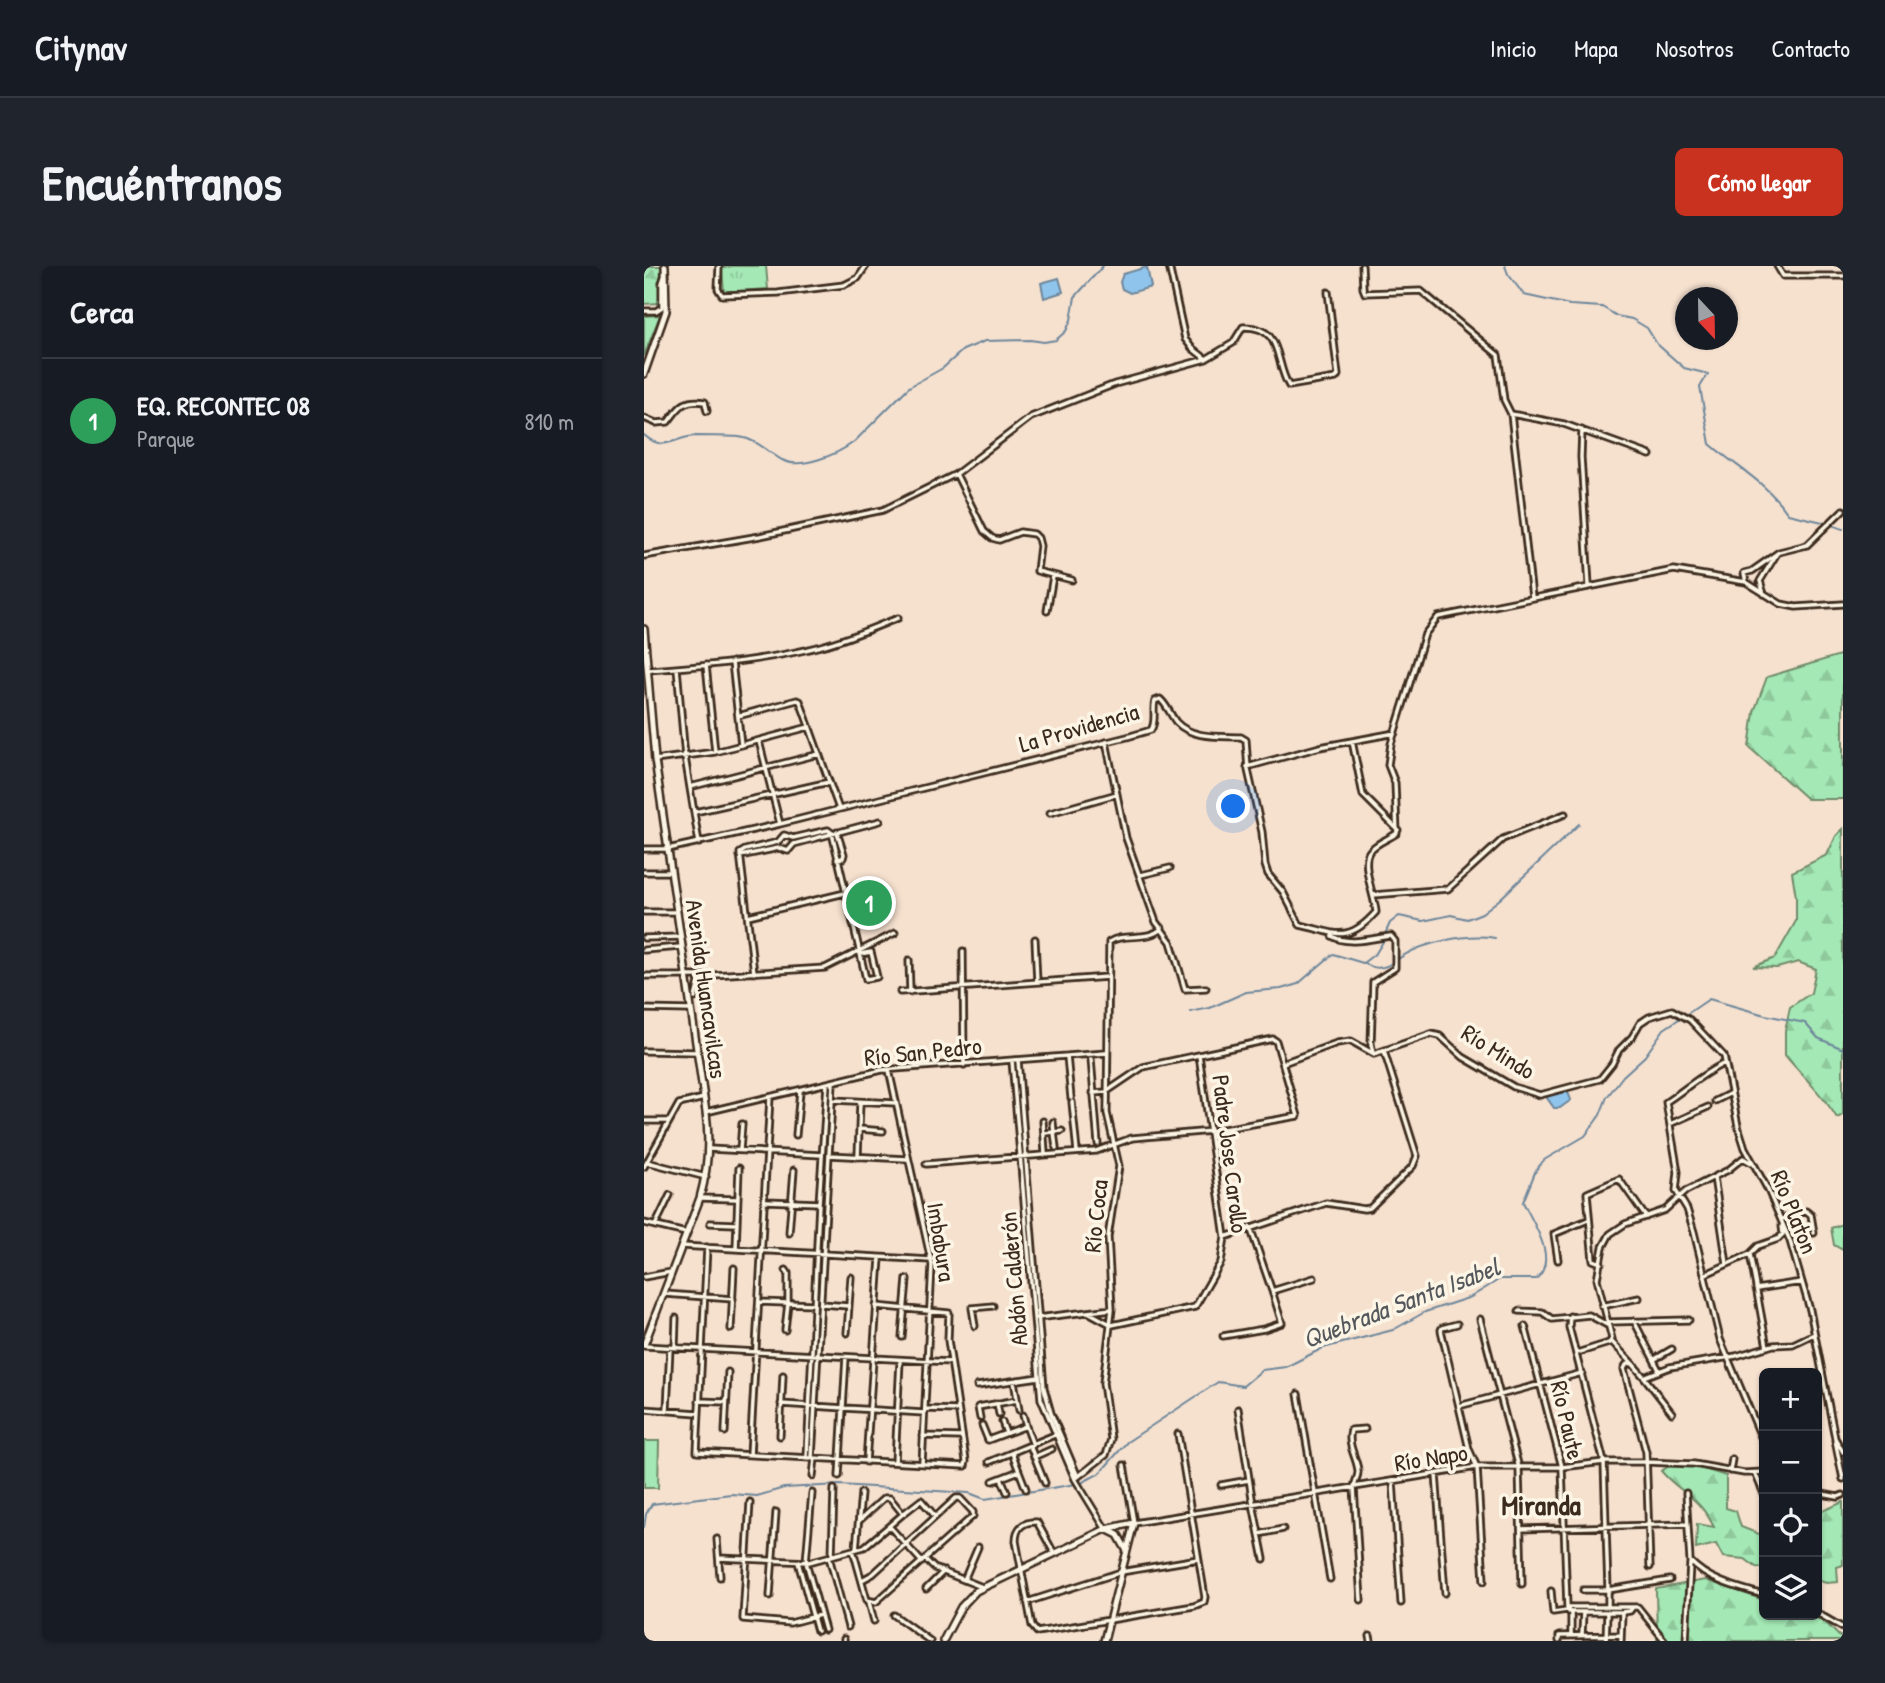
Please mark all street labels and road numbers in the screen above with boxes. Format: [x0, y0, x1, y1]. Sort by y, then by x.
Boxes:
street label: La Providencia [1015, 695, 1142, 759]
street label: Avenida Huancavilcas [679, 897, 735, 1080]
street label: Río Mindo [1456, 1016, 1542, 1086]
street label: Río San Pedro [863, 1029, 983, 1073]
street label: Padre Jose Carollo [1205, 1073, 1257, 1235]
street label: Río Platon [1764, 1165, 1826, 1258]
street label: Río Coca [1075, 1178, 1115, 1254]
street label: Imbabura [920, 1200, 964, 1284]
street label: Abdón Calderón [991, 1211, 1035, 1348]
street label: Río Paute [1543, 1377, 1593, 1463]
street label: Río Napo [1392, 1435, 1470, 1479]

